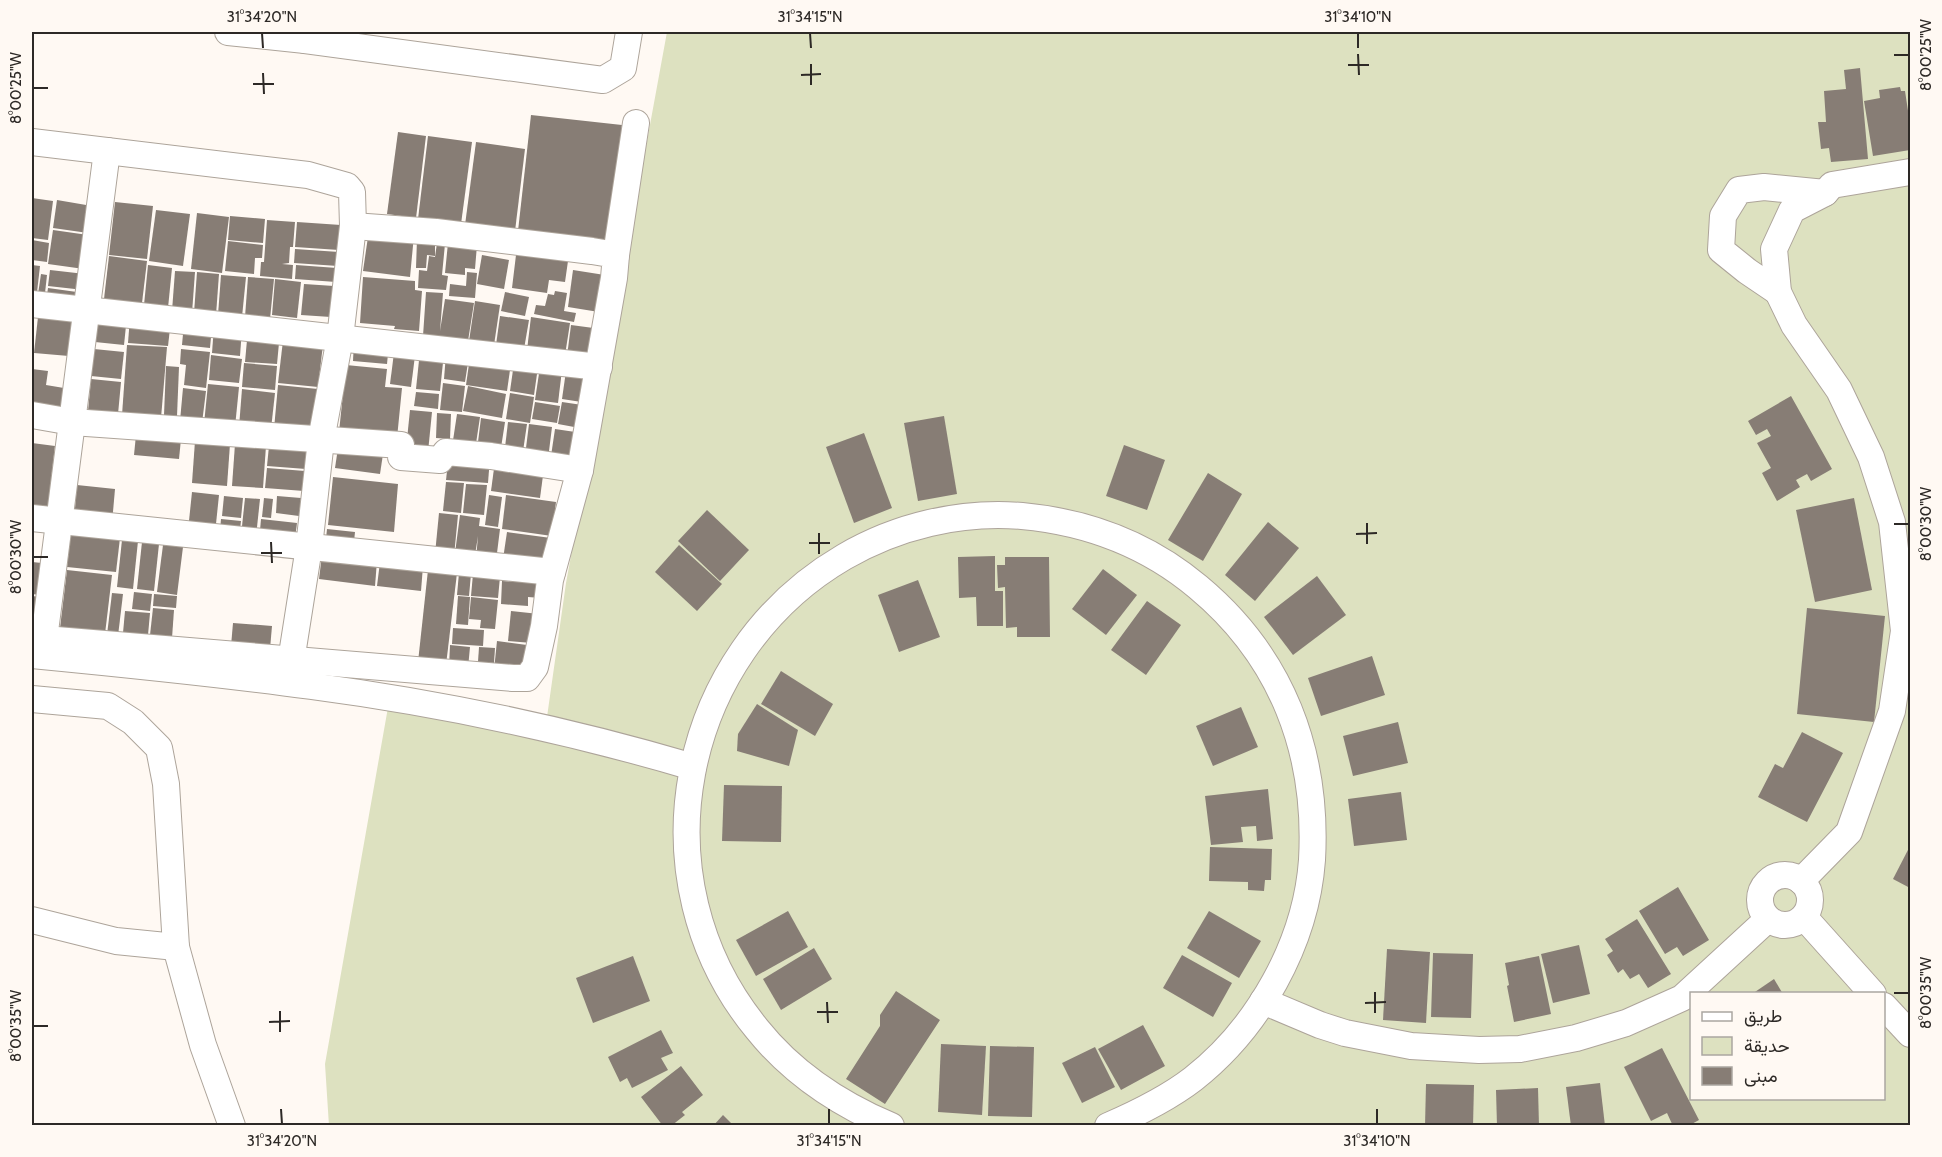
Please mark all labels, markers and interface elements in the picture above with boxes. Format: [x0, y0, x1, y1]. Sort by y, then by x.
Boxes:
text: 31°34'20"N [227, 8, 297, 26]
text: 31°34'15"N [778, 8, 842, 26]
text: 31°34'10"N [1324, 8, 1392, 26]
text: 8°00'25"W [1917, 18, 1935, 91]
text: 8°00'25"W [7, 51, 25, 124]
text: 8°00'30"W [1917, 486, 1935, 561]
text: 8°00'30"W [7, 519, 25, 594]
text: 8°00'35"W [1917, 956, 1935, 1029]
text: 8°00'35"W [7, 989, 25, 1062]
legend [1690, 992, 1885, 1100]
text: طريق [1744, 1005, 1782, 1027]
text: حديقة [1744, 1035, 1790, 1057]
text: مبنى [1744, 1065, 1778, 1087]
text: 31°34'20"N [247, 1132, 317, 1150]
text: 31°34'15"N [797, 1132, 861, 1150]
text: 31°34'10"N [1343, 1132, 1411, 1150]

